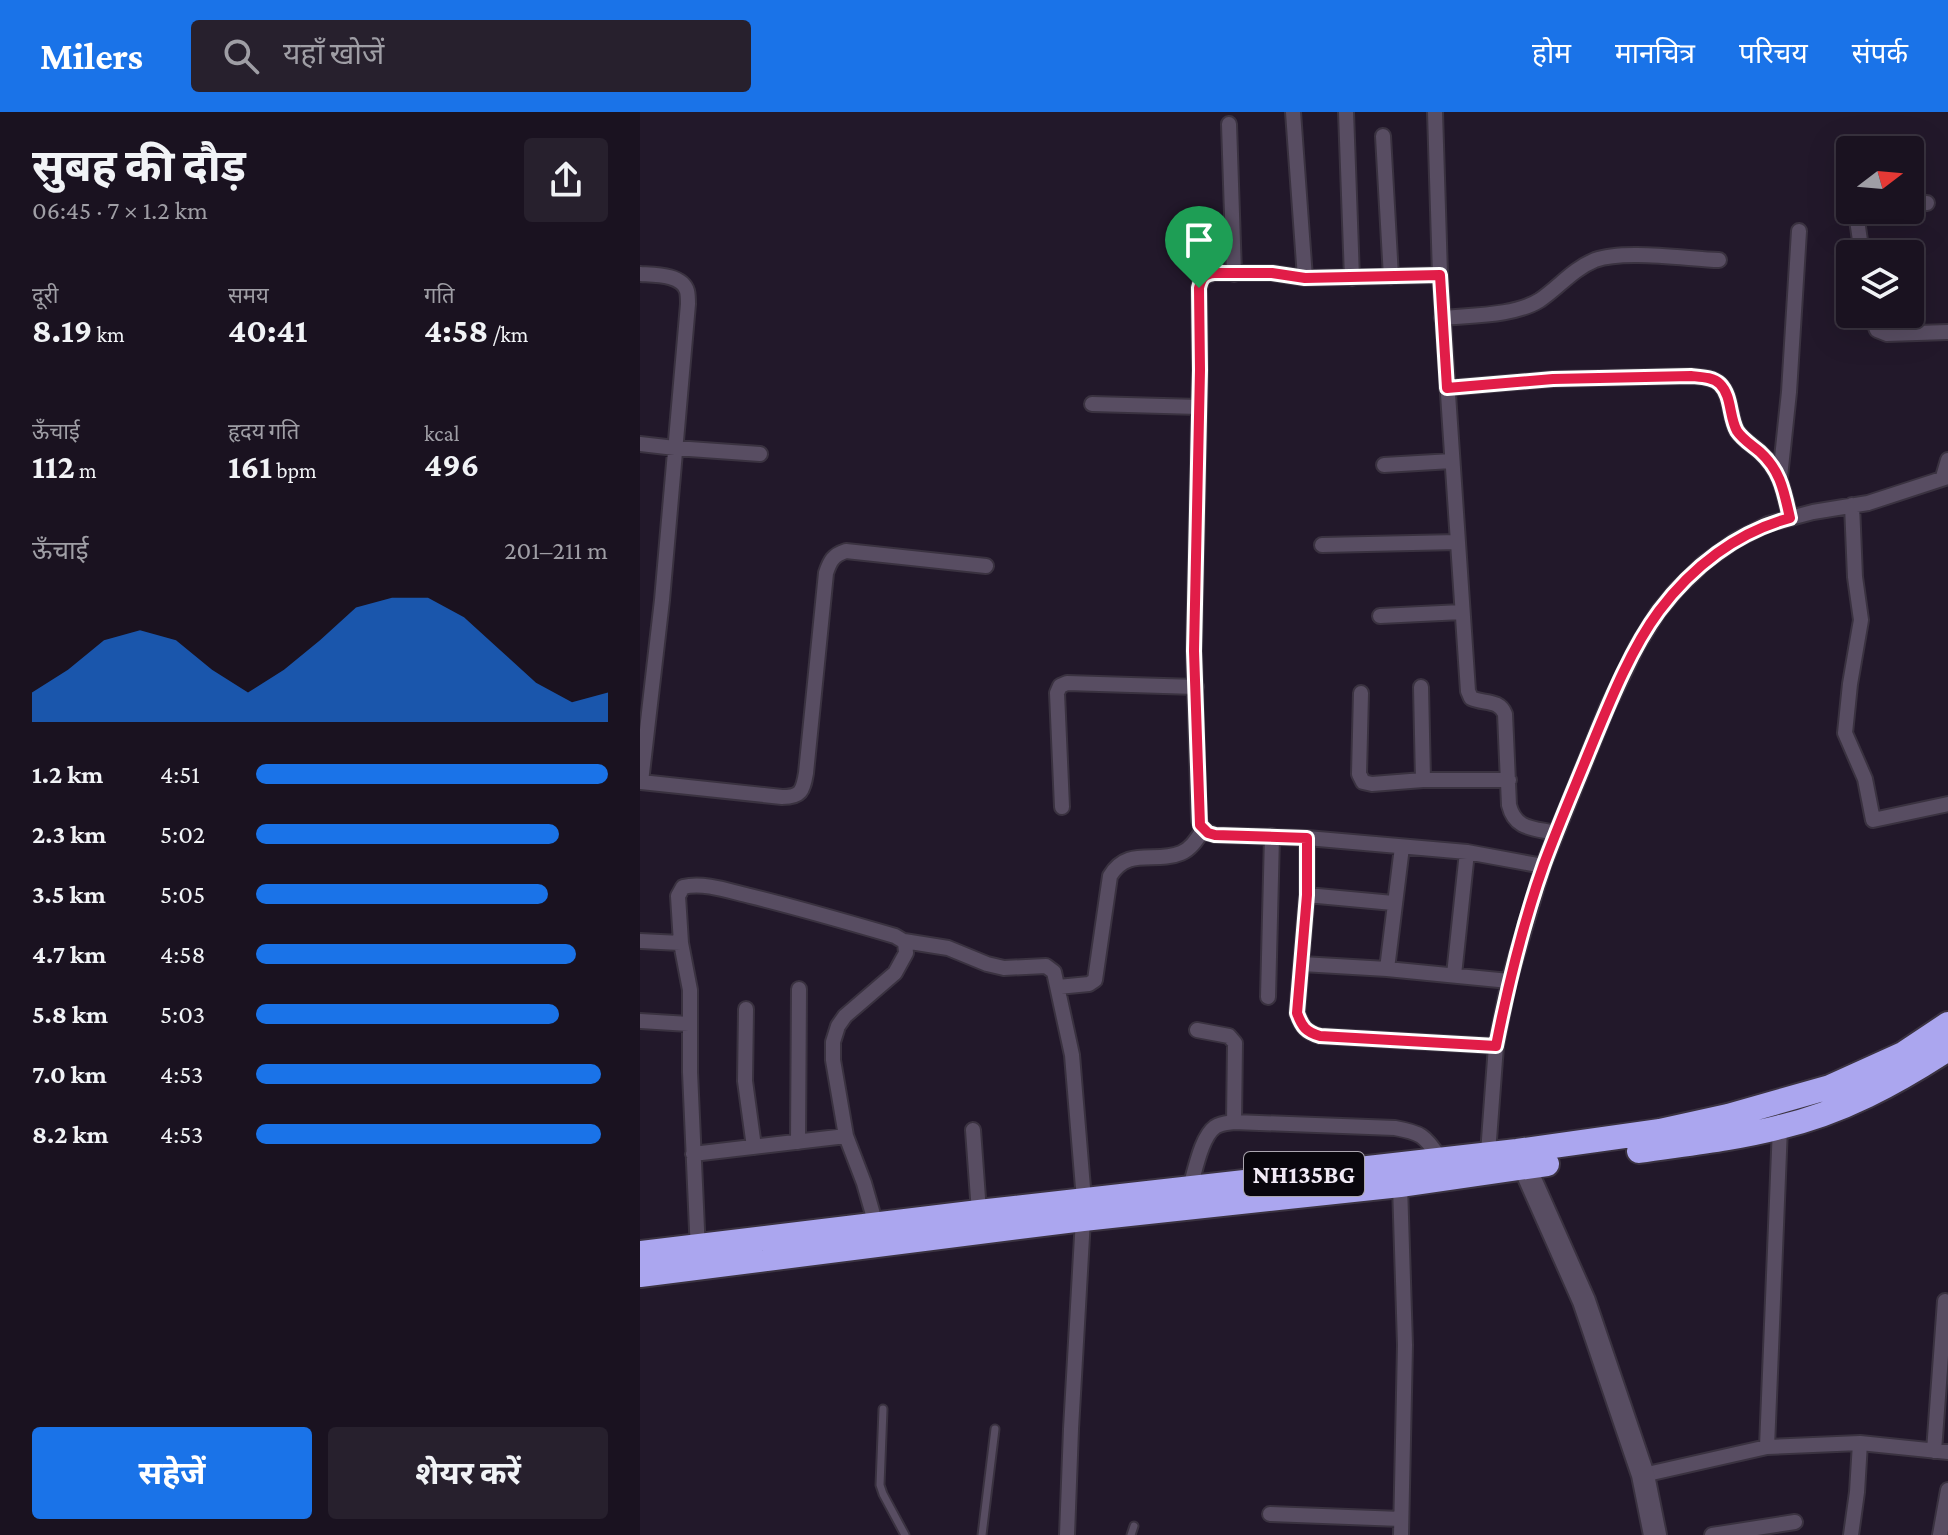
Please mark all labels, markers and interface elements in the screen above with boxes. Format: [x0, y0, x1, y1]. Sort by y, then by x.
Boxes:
search box [191, 20, 751, 92]
icon: search [219, 34, 263, 78]
text: Milers [40, 35, 143, 77]
text: यहाँ खोजें [283, 37, 384, 70]
text: होम [1532, 38, 1571, 69]
text: मानचित्र [1615, 38, 1695, 69]
text: परिचय [1739, 38, 1808, 69]
text: संपर्क [1852, 38, 1908, 69]
north arrow [1836, 136, 1924, 224]
map controls [1836, 136, 1924, 328]
button: share [524, 138, 608, 222]
text: सुबह की दौड़ [32, 142, 246, 190]
text: 06:45 · 7 × 1.2 km [32, 196, 208, 225]
pin [1165, 206, 1233, 288]
icon: arrive [1177, 218, 1221, 262]
button: layers [1836, 240, 1924, 328]
text: दूरी [32, 283, 58, 308]
text: समय [228, 283, 269, 308]
text: गति [424, 283, 455, 308]
text: 8.19 [32, 312, 92, 349]
text: 40:41 [228, 312, 308, 349]
text: 4:58 [424, 312, 488, 349]
text: km [92, 322, 125, 347]
text: /km [488, 322, 528, 347]
text: ऊँचाई [32, 419, 80, 444]
text: हृदय गति [228, 419, 299, 444]
text: kcal [424, 421, 459, 446]
text: 496 [424, 446, 479, 483]
text: 112 [32, 448, 75, 485]
text: 161 [228, 448, 272, 485]
text: m [75, 458, 97, 483]
text: bpm [272, 458, 317, 483]
text: ऊँचाई [32, 536, 88, 565]
text: 201–211 m [504, 536, 608, 565]
text: 1.2 km [32, 760, 103, 789]
text: 4:51 [160, 760, 200, 789]
text: 2.3 km [32, 820, 106, 849]
text: 5:02 [160, 820, 205, 849]
text: 3.5 km [32, 880, 106, 909]
text: 5:05 [160, 880, 205, 909]
text: 4.7 km [32, 940, 106, 969]
text: 4:58 [160, 940, 205, 969]
text: 5.8 km [32, 1000, 108, 1029]
text: 5:03 [160, 1000, 205, 1029]
text: 7.0 km [32, 1060, 107, 1089]
text: 4:53 [160, 1060, 203, 1089]
text: 8.2 km [32, 1120, 109, 1149]
text: 4:53 [160, 1120, 203, 1149]
road number: NH135BG [1244, 1152, 1364, 1196]
button: सहेजें [32, 1427, 312, 1519]
button: शेयर करें [328, 1427, 608, 1519]

